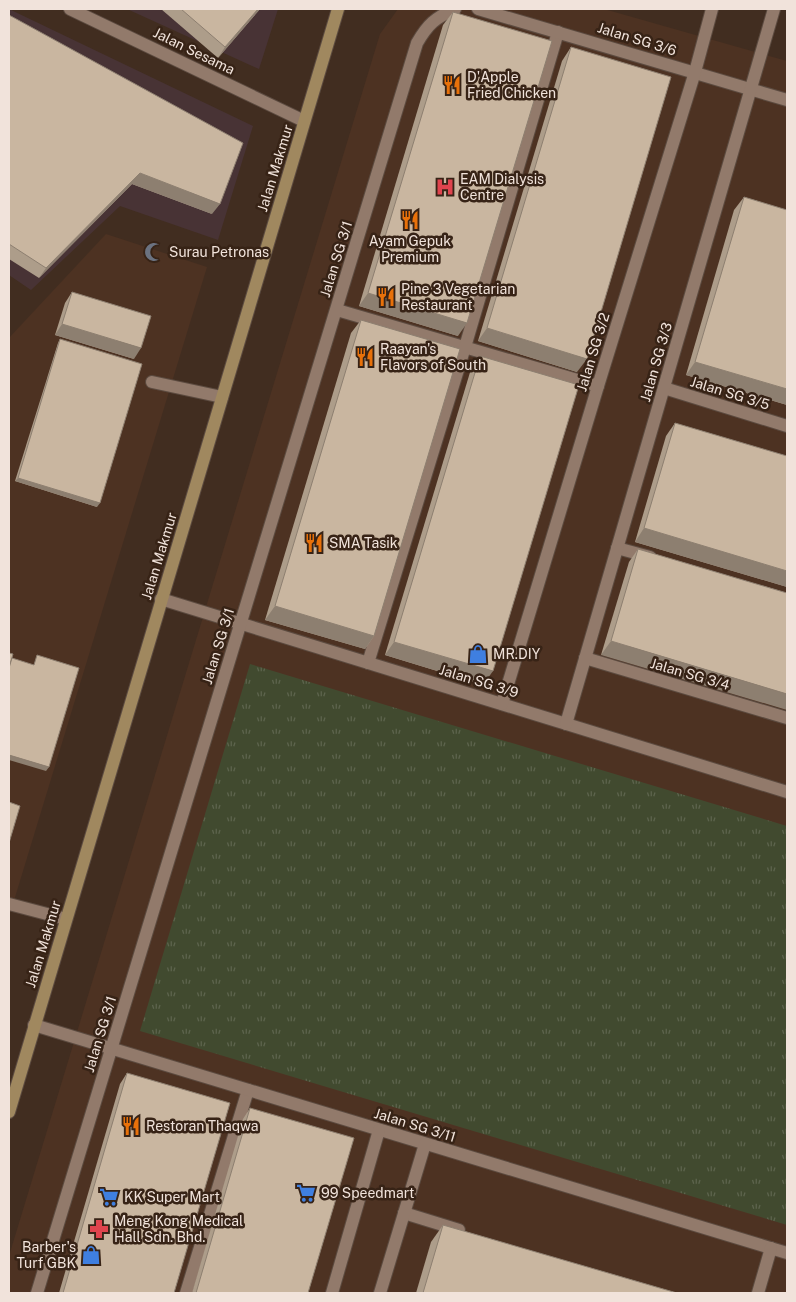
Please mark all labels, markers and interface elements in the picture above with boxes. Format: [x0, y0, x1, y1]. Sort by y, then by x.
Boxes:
street label: Jalan SG 3/6 [596, 19, 679, 59]
street label: Jalan Sesama [151, 24, 237, 78]
place label: D'Apple Fried Chicken [467, 69, 556, 101]
restaurant icon: D'Apple Fried Chicken [441, 74, 463, 96]
street label: Jalan Makmur [254, 122, 296, 214]
place label: EAM Dialysis Centre [460, 171, 544, 203]
hospital icon: EAM Dialysis Centre [434, 176, 456, 198]
restaurant icon: Ayam Gepuk Premium [399, 209, 421, 231]
street label: Jalan SG 3/1 [317, 219, 355, 299]
place label: Ayam Gepuk Premium [369, 233, 451, 265]
mosque icon: Surau Petronas [143, 241, 165, 263]
place label: Surau Petronas [169, 244, 269, 260]
place label: Pine 3 Vegetarian Restaurant [401, 281, 515, 313]
restaurant icon: Pine 3 Vegetarian Restaurant [375, 286, 397, 308]
street label: Jalan SG 3/2 [573, 311, 613, 393]
street label: Jalan SG 3/3 [637, 320, 675, 404]
place label: Raayan's Flavors of South [380, 341, 486, 373]
restaurant icon: Raayan's Flavors of South [354, 346, 376, 368]
street label: Jalan SG 3/5 [688, 373, 772, 413]
street label: Jalan Makmur [138, 510, 180, 602]
restaurant icon: SMA Tasik [303, 532, 325, 554]
place label: SMA Tasik [329, 535, 398, 551]
street label: Jalan SG 3/1 [199, 606, 237, 686]
shop icon: MR.DIY [467, 643, 489, 665]
place label: MR.DIY [493, 646, 541, 662]
street label: Jalan SG 3/4 [648, 655, 732, 693]
street label: Jalan SG 3/9 [437, 661, 521, 701]
street label: Jalan Makmur [22, 898, 64, 990]
street label: Jalan SG 3/1 [81, 994, 119, 1074]
street label: Jalan SG 3/11 [372, 1105, 458, 1145]
restaurant icon: Restoran Thaqwa [120, 1115, 142, 1137]
place label: Restoran Thaqwa [146, 1118, 259, 1134]
supermarket icon: 99 Speedmart [295, 1182, 317, 1204]
place label: 99 Speedmart [321, 1185, 414, 1201]
supermarket icon: KK Super Mart [98, 1186, 120, 1208]
place label: KK Super Mart [124, 1189, 220, 1205]
place label: Meng Kong Medical Hall Sdn. Bhd. [114, 1213, 243, 1245]
pharmacy icon: Meng Kong Medical Hall Sdn. Bhd. [88, 1218, 110, 1240]
place label: Barber's Turf GBK [16, 1239, 76, 1271]
shop icon: Barber's Turf GBK [80, 1244, 102, 1266]

